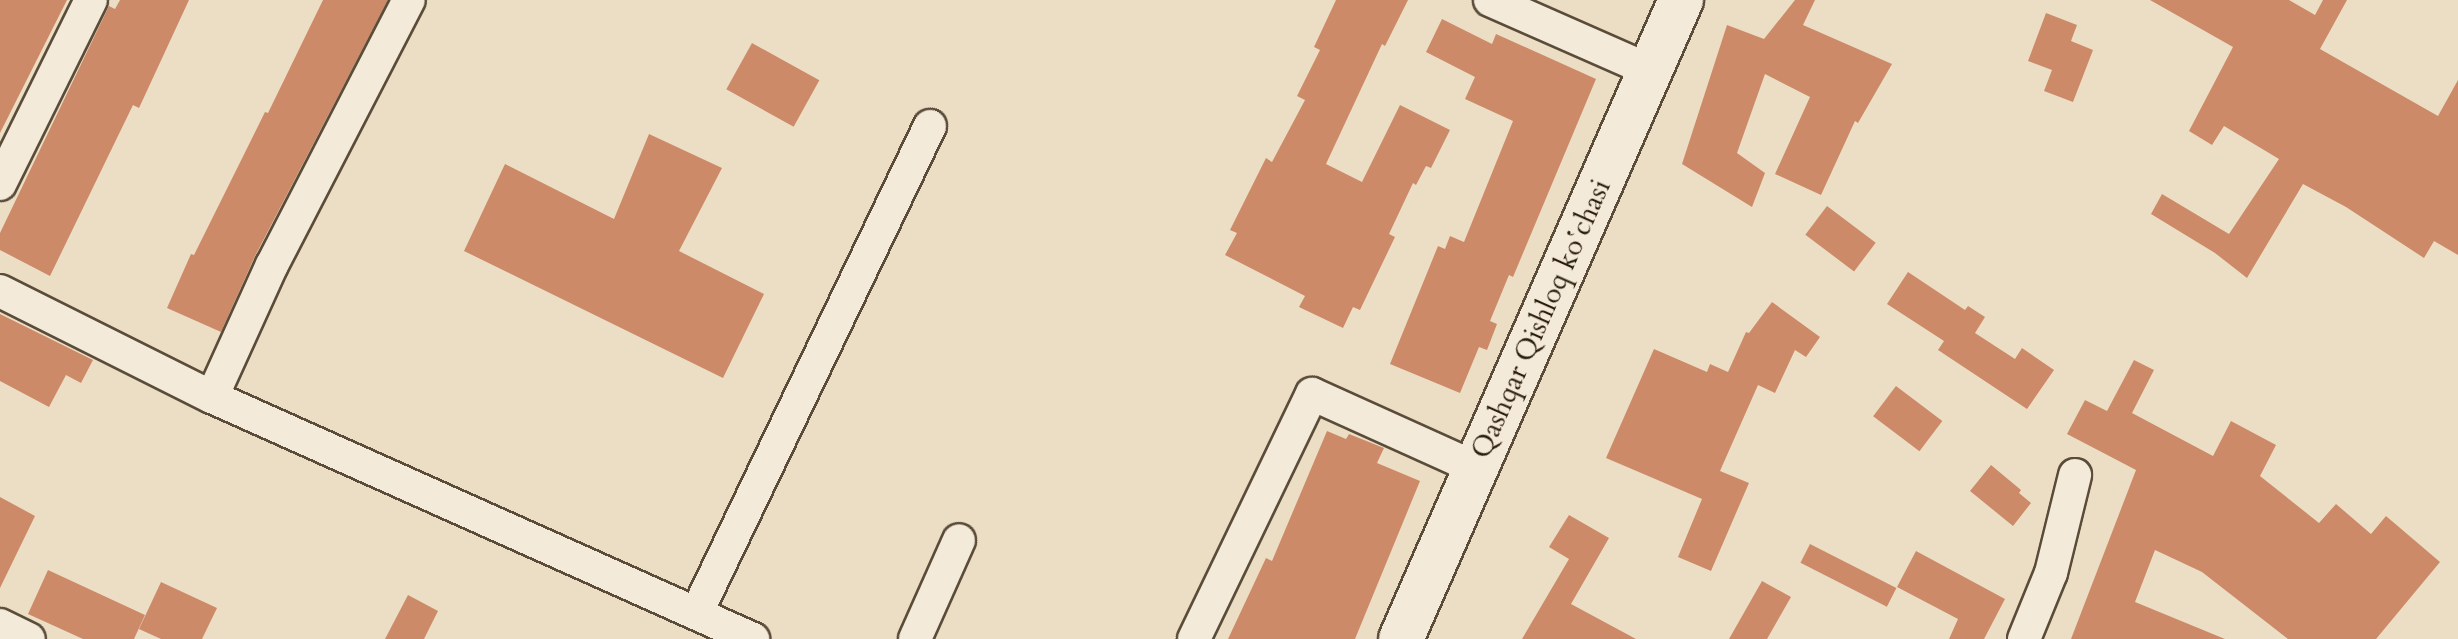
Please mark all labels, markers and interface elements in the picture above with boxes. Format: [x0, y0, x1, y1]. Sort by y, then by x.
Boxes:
street label: Qashqar Qishloq koʻchasi [1464, 174, 1618, 464]

